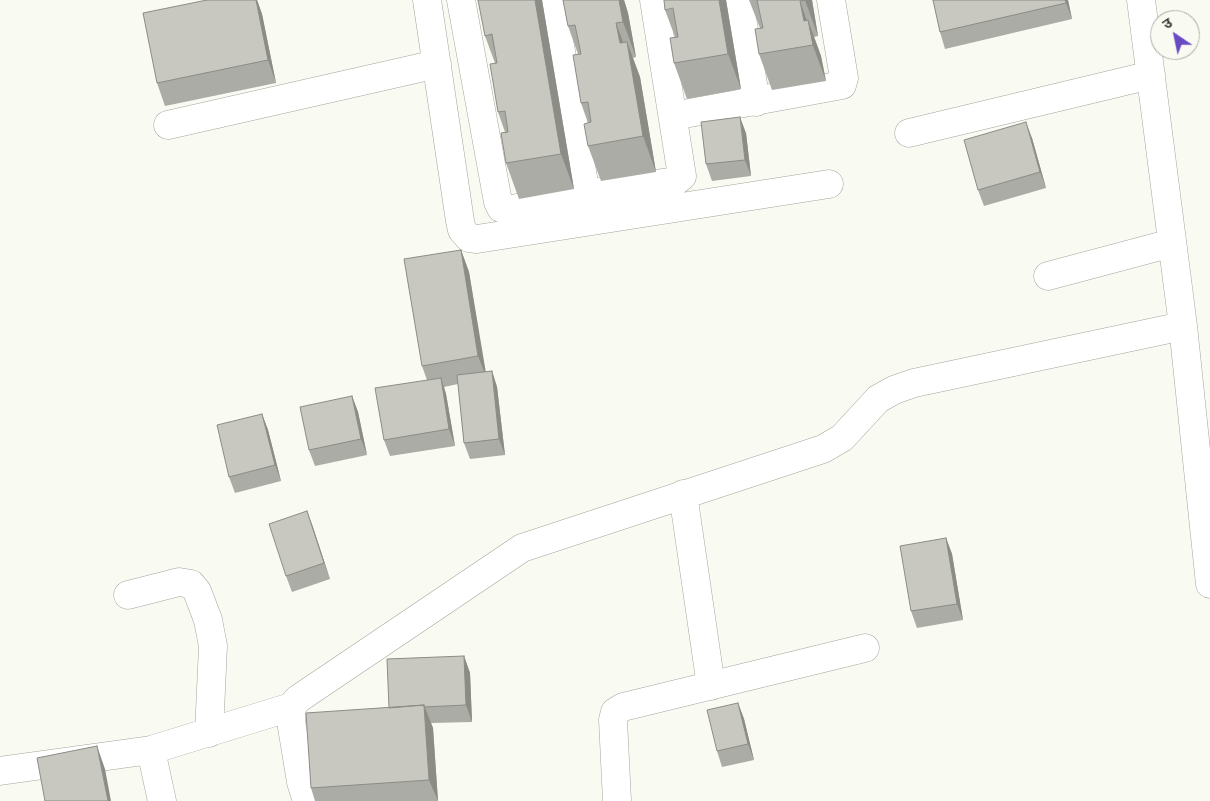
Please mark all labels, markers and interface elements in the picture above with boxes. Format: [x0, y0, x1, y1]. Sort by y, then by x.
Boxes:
north arrow [1150, 10, 1200, 60]
text: उ [1159, 14, 1176, 33]

